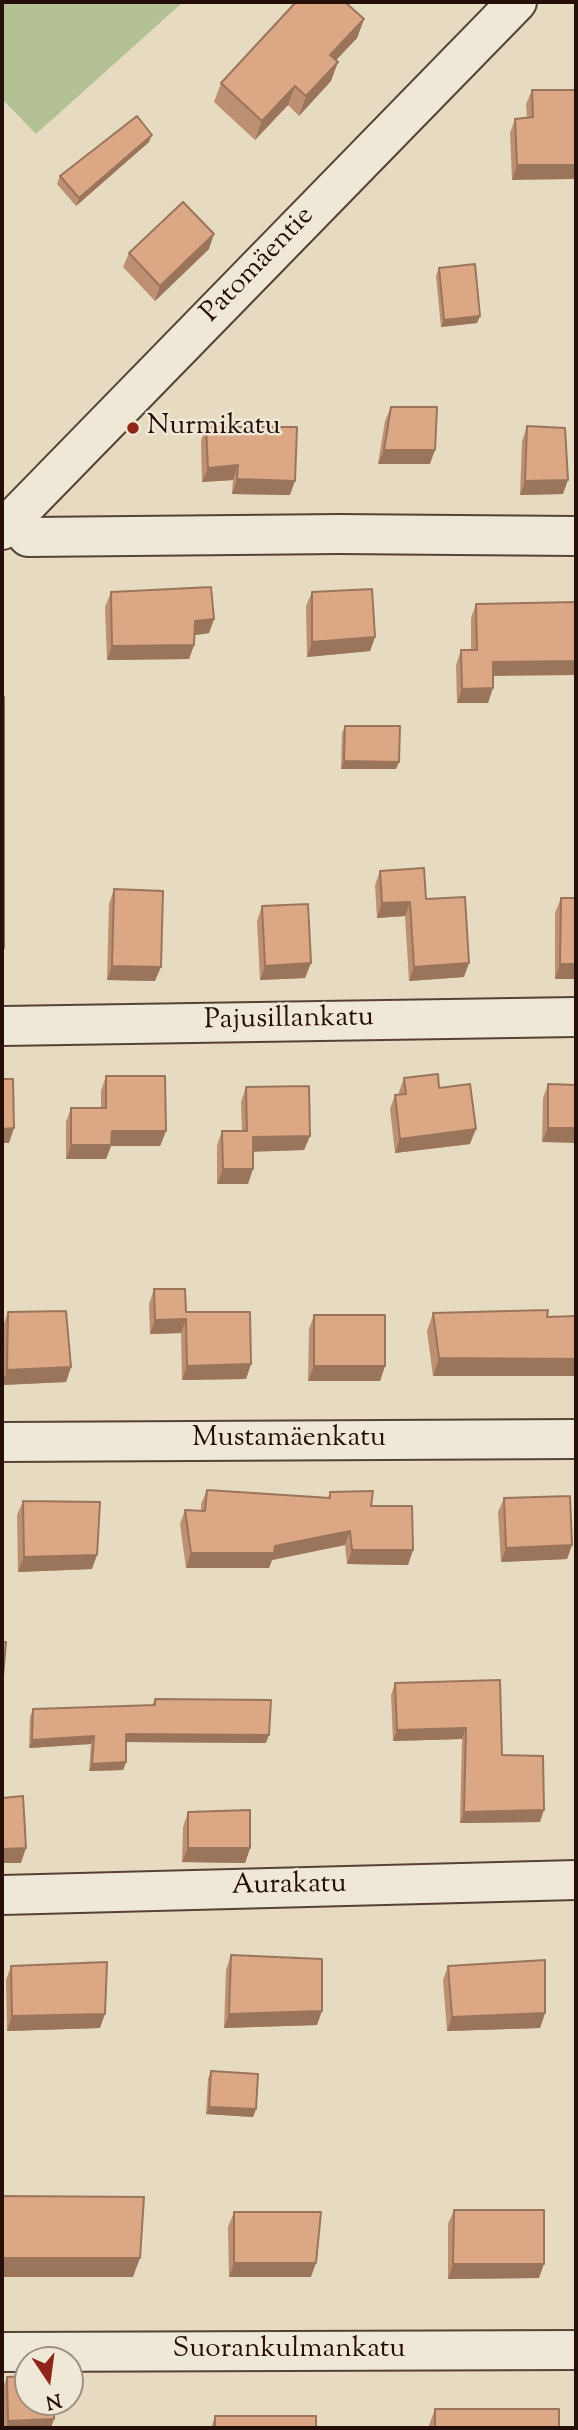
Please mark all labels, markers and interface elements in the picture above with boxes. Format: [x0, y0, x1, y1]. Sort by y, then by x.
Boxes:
street label: Patomäentie [195, 201, 323, 331]
place label: Nurmikatu [147, 411, 281, 445]
marker: Nurmikatu [125, 420, 141, 436]
street label: Pajusillankatu [204, 1003, 374, 1039]
street label: Mustamäenkatu [192, 1423, 386, 1457]
street label: Aurakatu [231, 1869, 347, 1905]
street label: Suorankulmankatu [173, 2334, 405, 2368]
north arrow [14, 2346, 84, 2416]
text: N [43, 2385, 64, 2415]

